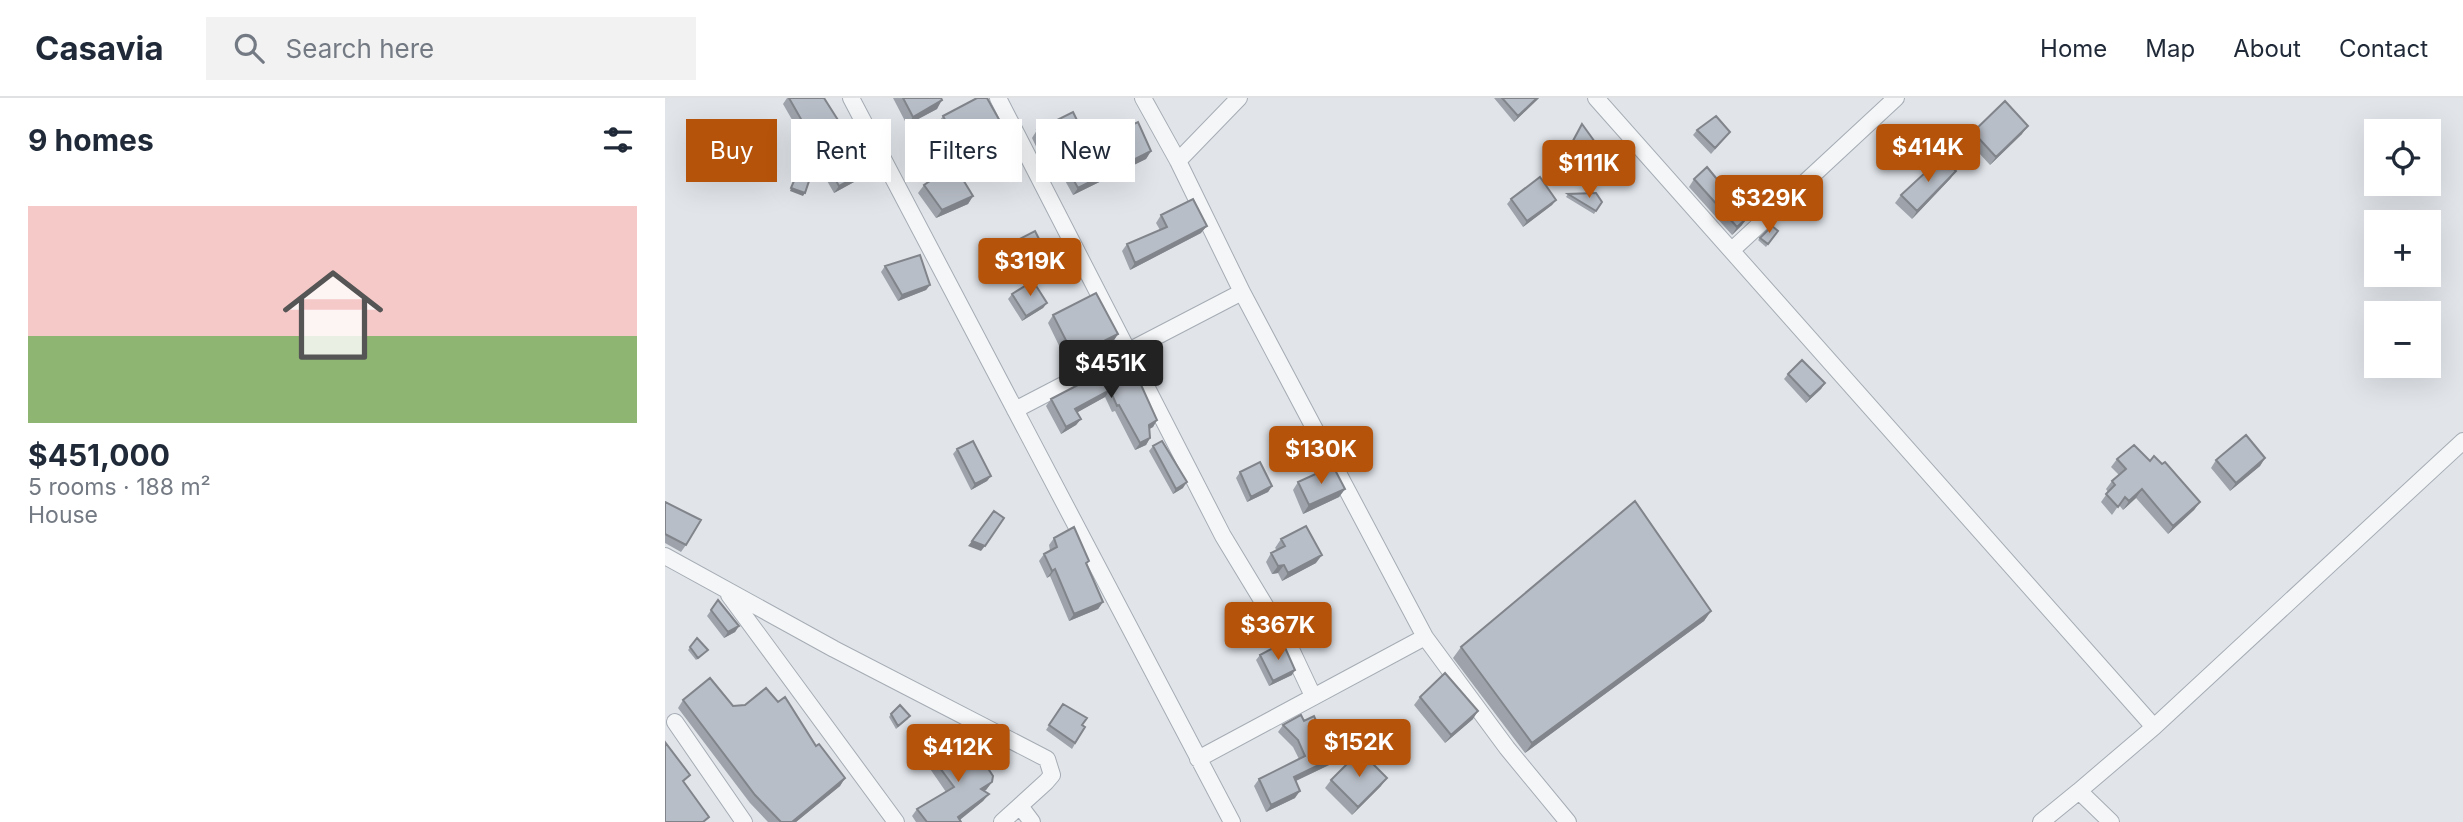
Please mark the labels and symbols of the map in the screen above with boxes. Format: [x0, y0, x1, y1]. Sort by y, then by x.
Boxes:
pin: $414K [1879, 125, 1977, 184]
pin: $111K [1540, 140, 1638, 200]
pin: $329K [1720, 176, 1818, 235]
pin: $319K [981, 238, 1079, 298]
pin: $451K [1062, 341, 1160, 400]
pin: $130K [1272, 426, 1370, 486]
pin: $367K [1229, 602, 1327, 662]
pin: $152K [1310, 720, 1408, 779]
pin: $412K [909, 724, 1007, 784]

